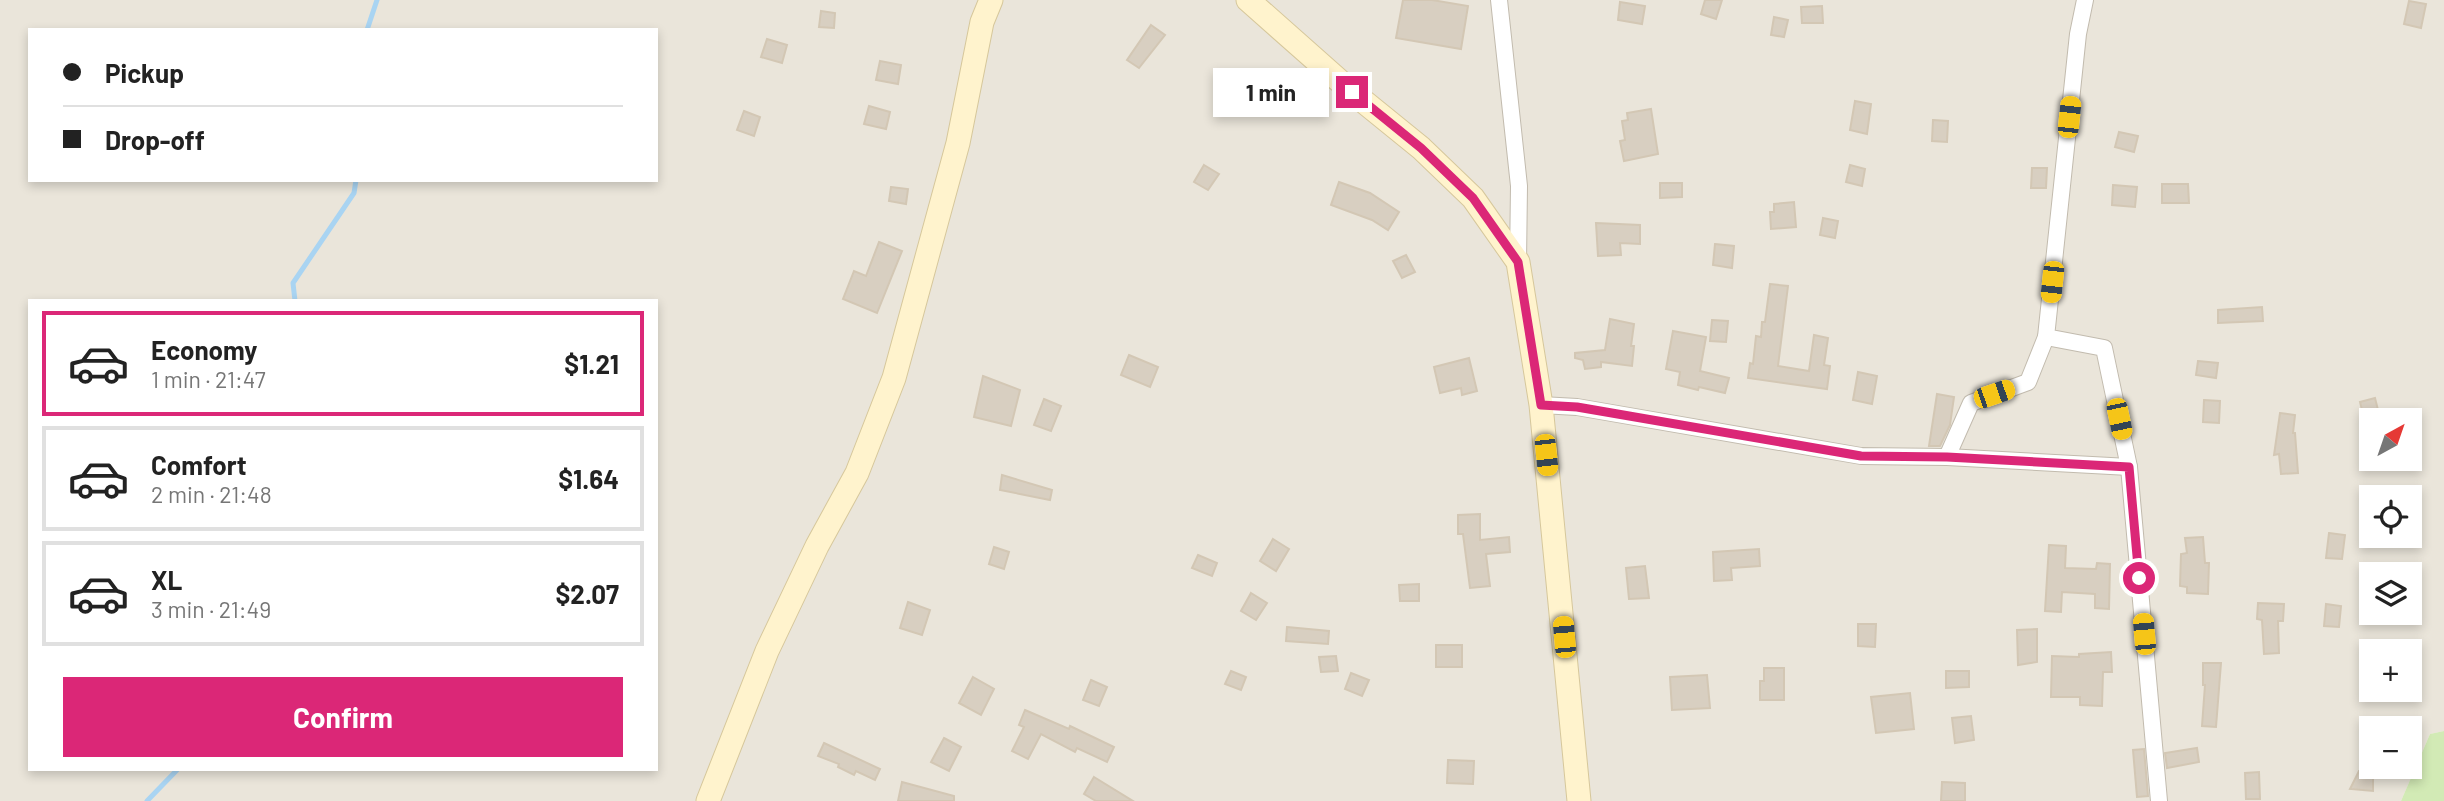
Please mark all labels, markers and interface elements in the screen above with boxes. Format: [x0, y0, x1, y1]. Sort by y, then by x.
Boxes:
text: Pickup [105, 57, 184, 88]
callout: 1 min [1212, 68, 1328, 116]
route end [1336, 76, 1368, 108]
text: 1 min [1246, 78, 1296, 106]
car [2057, 95, 2082, 139]
text: Drop-off [105, 124, 205, 155]
car [2040, 260, 2065, 304]
icon: car [67, 332, 130, 395]
text: Economy [151, 334, 257, 365]
text: $1.21 [564, 348, 619, 379]
text: 1 min · 21:47 [151, 365, 266, 393]
car [1971, 377, 2018, 411]
car [2105, 396, 2134, 442]
north arrow [2359, 408, 2422, 471]
map controls [2359, 408, 2422, 779]
car [1534, 433, 1559, 477]
icon: car [67, 447, 130, 510]
text: Comfort [151, 449, 247, 480]
text: $1.64 [558, 463, 619, 494]
text: 2 min · 21:48 [151, 480, 272, 508]
button: locate [2359, 485, 2422, 548]
icon: car [67, 562, 130, 625]
route start [2123, 562, 2155, 594]
button: layers [2359, 562, 2422, 625]
text: XL [151, 564, 182, 595]
text: $2.07 [556, 578, 619, 609]
text: 3 min · 21:49 [151, 595, 271, 623]
car [2132, 612, 2157, 656]
car [1552, 615, 1577, 659]
button: + [2359, 639, 2422, 702]
button: Confirm [63, 677, 623, 757]
button: − [2359, 716, 2422, 779]

